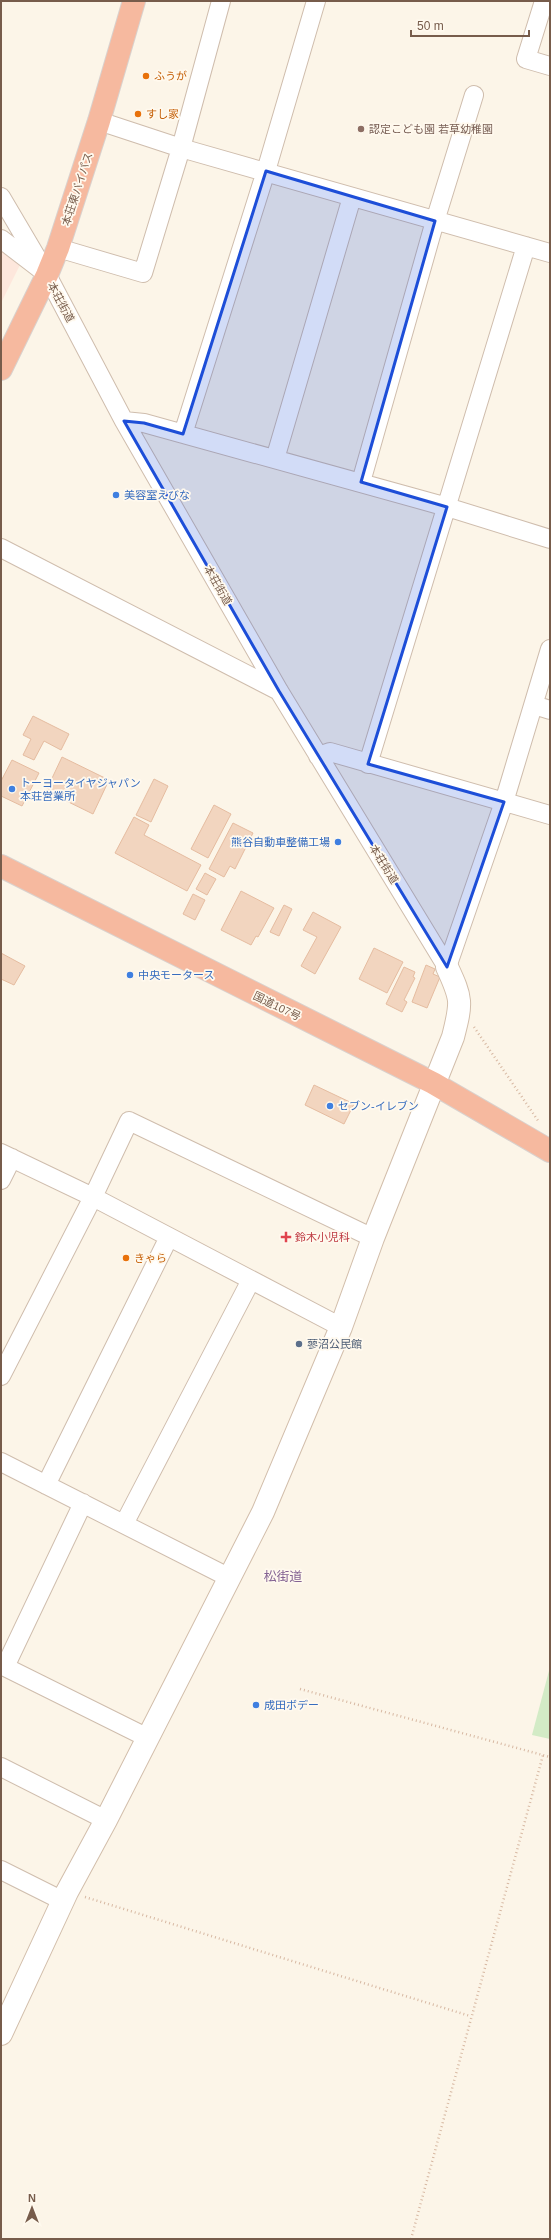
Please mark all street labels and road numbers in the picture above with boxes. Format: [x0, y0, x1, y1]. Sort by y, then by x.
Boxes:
street label: 本荘東バイパス [59, 151, 95, 227]
street label: 本荘街道 [45, 280, 77, 324]
street label: 本荘街道 [202, 563, 234, 607]
street label: 本荘街道 [367, 842, 401, 886]
street label: 国道107号 [251, 989, 303, 1023]

